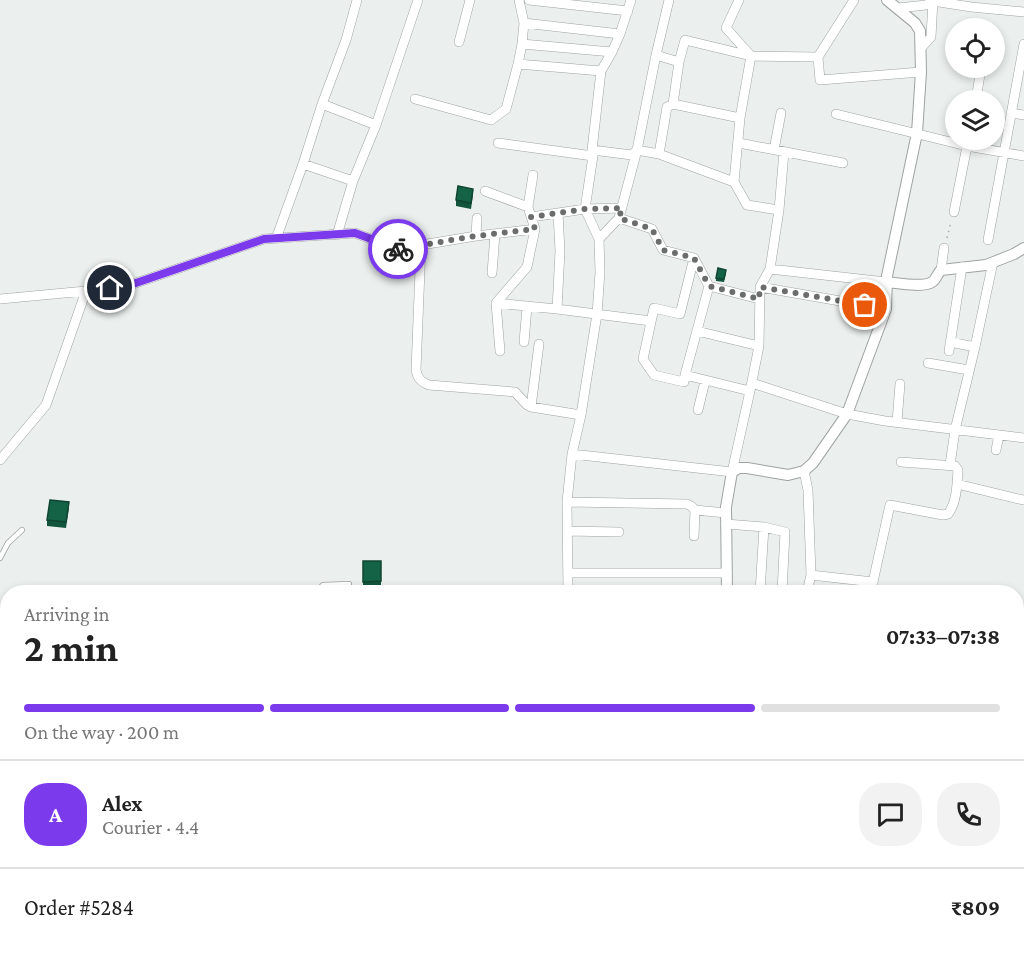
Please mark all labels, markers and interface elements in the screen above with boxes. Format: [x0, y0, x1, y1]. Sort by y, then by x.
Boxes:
map controls [945, 18, 1005, 150]
button: locate [945, 18, 1005, 78]
button: layers [945, 90, 1005, 150]
courier [368, 219, 428, 279]
icon: bike [382, 233, 415, 266]
pin [84, 262, 135, 313]
icon: home [93, 271, 126, 304]
pin [839, 279, 890, 330]
icon: bag [848, 288, 881, 321]
text: Arriving in [24, 603, 109, 625]
text: 07:33–07:38 [886, 624, 1000, 649]
text: 2 min [24, 626, 118, 669]
text: On the way · 200 m [24, 721, 179, 743]
button: chat [859, 783, 922, 846]
button: phone [937, 783, 1000, 846]
text: Alex [102, 791, 143, 816]
text: A [49, 802, 62, 827]
text: Courier · 4.4 [102, 816, 199, 838]
text: Order #5284 [24, 895, 134, 920]
text: ₹809 [951, 895, 1000, 920]

